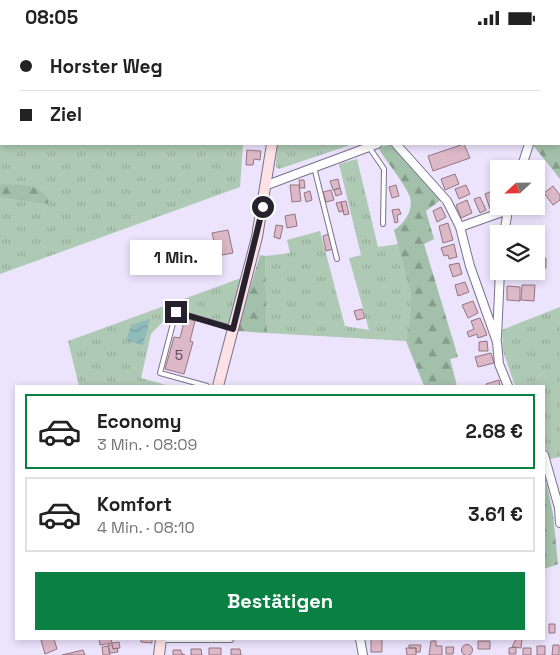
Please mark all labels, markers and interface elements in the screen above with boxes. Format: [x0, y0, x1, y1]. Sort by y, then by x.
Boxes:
text: 08:05 [25, 5, 78, 30]
text: Horster Weg [50, 54, 163, 79]
text: Ziel [50, 102, 82, 127]
north arrow [490, 160, 545, 215]
map controls [490, 160, 545, 280]
route start [252, 196, 274, 218]
button: layers [490, 225, 545, 280]
callout: 1 Min. [130, 239, 222, 275]
text: 1 Min. [154, 247, 198, 268]
route end [165, 301, 187, 323]
house number: 5 [175, 346, 183, 364]
icon: car [37, 409, 82, 454]
text: Economy [97, 409, 181, 434]
text: 2.68 € [465, 419, 523, 444]
text: 3 Min. · 08:09 [97, 434, 197, 455]
icon: car [37, 492, 82, 537]
text: Komfort [97, 492, 172, 517]
text: 3.61 € [468, 502, 523, 527]
text: 4 Min. · 08:10 [97, 517, 195, 538]
button: Bestätigen [35, 572, 525, 630]

